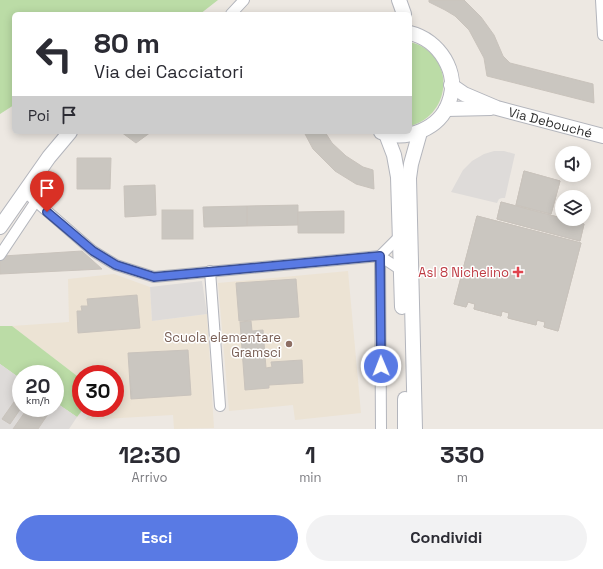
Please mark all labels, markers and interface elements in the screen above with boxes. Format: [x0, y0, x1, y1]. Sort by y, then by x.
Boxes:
text: 80 m [94, 25, 160, 61]
icon: left [28, 28, 80, 80]
text: Via dei Cacciatori [94, 60, 243, 83]
street label: Via Debouché [507, 103, 594, 141]
icon: arrive [58, 104, 80, 126]
text: Poi [28, 106, 50, 125]
map controls [555, 146, 591, 226]
button: sound [555, 146, 591, 182]
pin [30, 171, 64, 212]
icon: arrive [36, 177, 58, 199]
button: layers [555, 190, 591, 226]
place label: Asl 8 Nichelino [418, 264, 509, 281]
marker: Asl 8 Nichelino [512, 266, 524, 278]
place label: Scuola elementare Gramsci [164, 329, 281, 361]
marker: Scuola elementare Gramsci [284, 339, 294, 349]
position arrow [360, 345, 402, 387]
speed limit sign: 30 [72, 365, 124, 417]
text: 20 [26, 373, 50, 399]
text: km/h [26, 394, 50, 407]
text: 12:30 [118, 439, 181, 470]
text: 1 [305, 439, 316, 470]
text: 330 [440, 439, 485, 470]
text: Arrivo [132, 469, 168, 486]
text: min [299, 469, 322, 486]
text: m [457, 469, 468, 486]
button: Esci [16, 515, 298, 561]
button: Condividi [306, 515, 587, 561]

